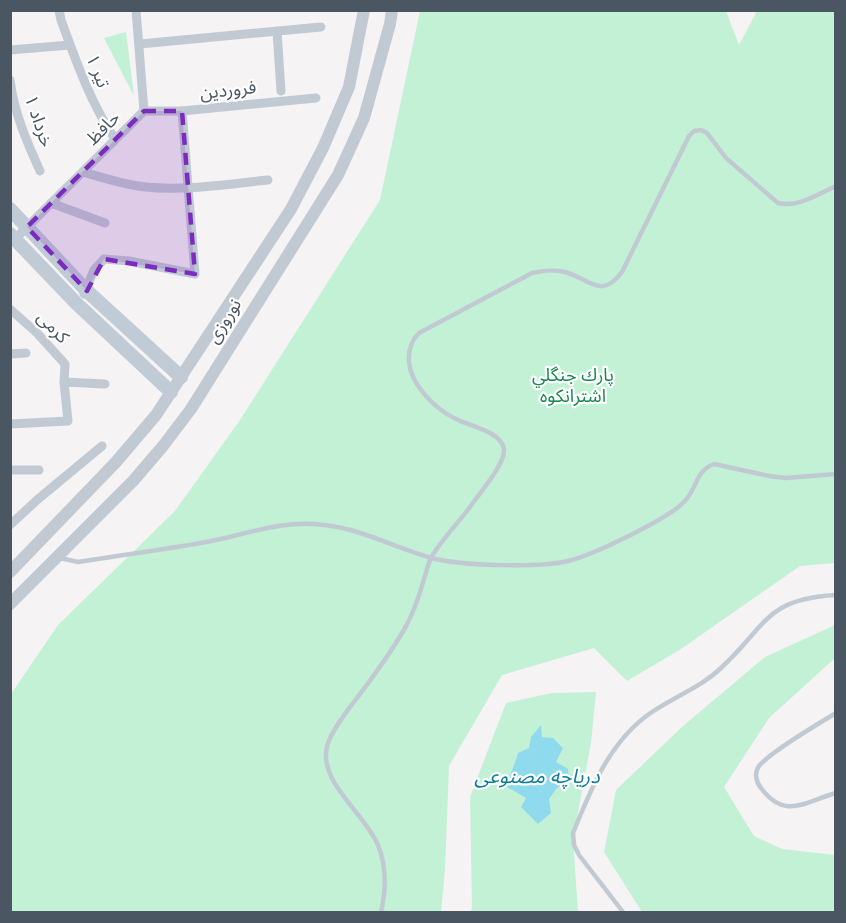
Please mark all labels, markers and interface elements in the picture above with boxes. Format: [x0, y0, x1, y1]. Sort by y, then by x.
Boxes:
street label: تیر ۱ [81, 51, 115, 91]
street label: فروردین [199, 76, 257, 104]
street label: خرداد ۱ [20, 92, 58, 150]
street label: حافظ [81, 106, 125, 150]
street label: نوروزی [202, 295, 246, 347]
street label: کرمی [32, 306, 74, 348]
park label: پارك جنگلي اشترانكوه [532, 364, 614, 407]
water label: دریاچه مصنوعی [474, 764, 600, 789]

